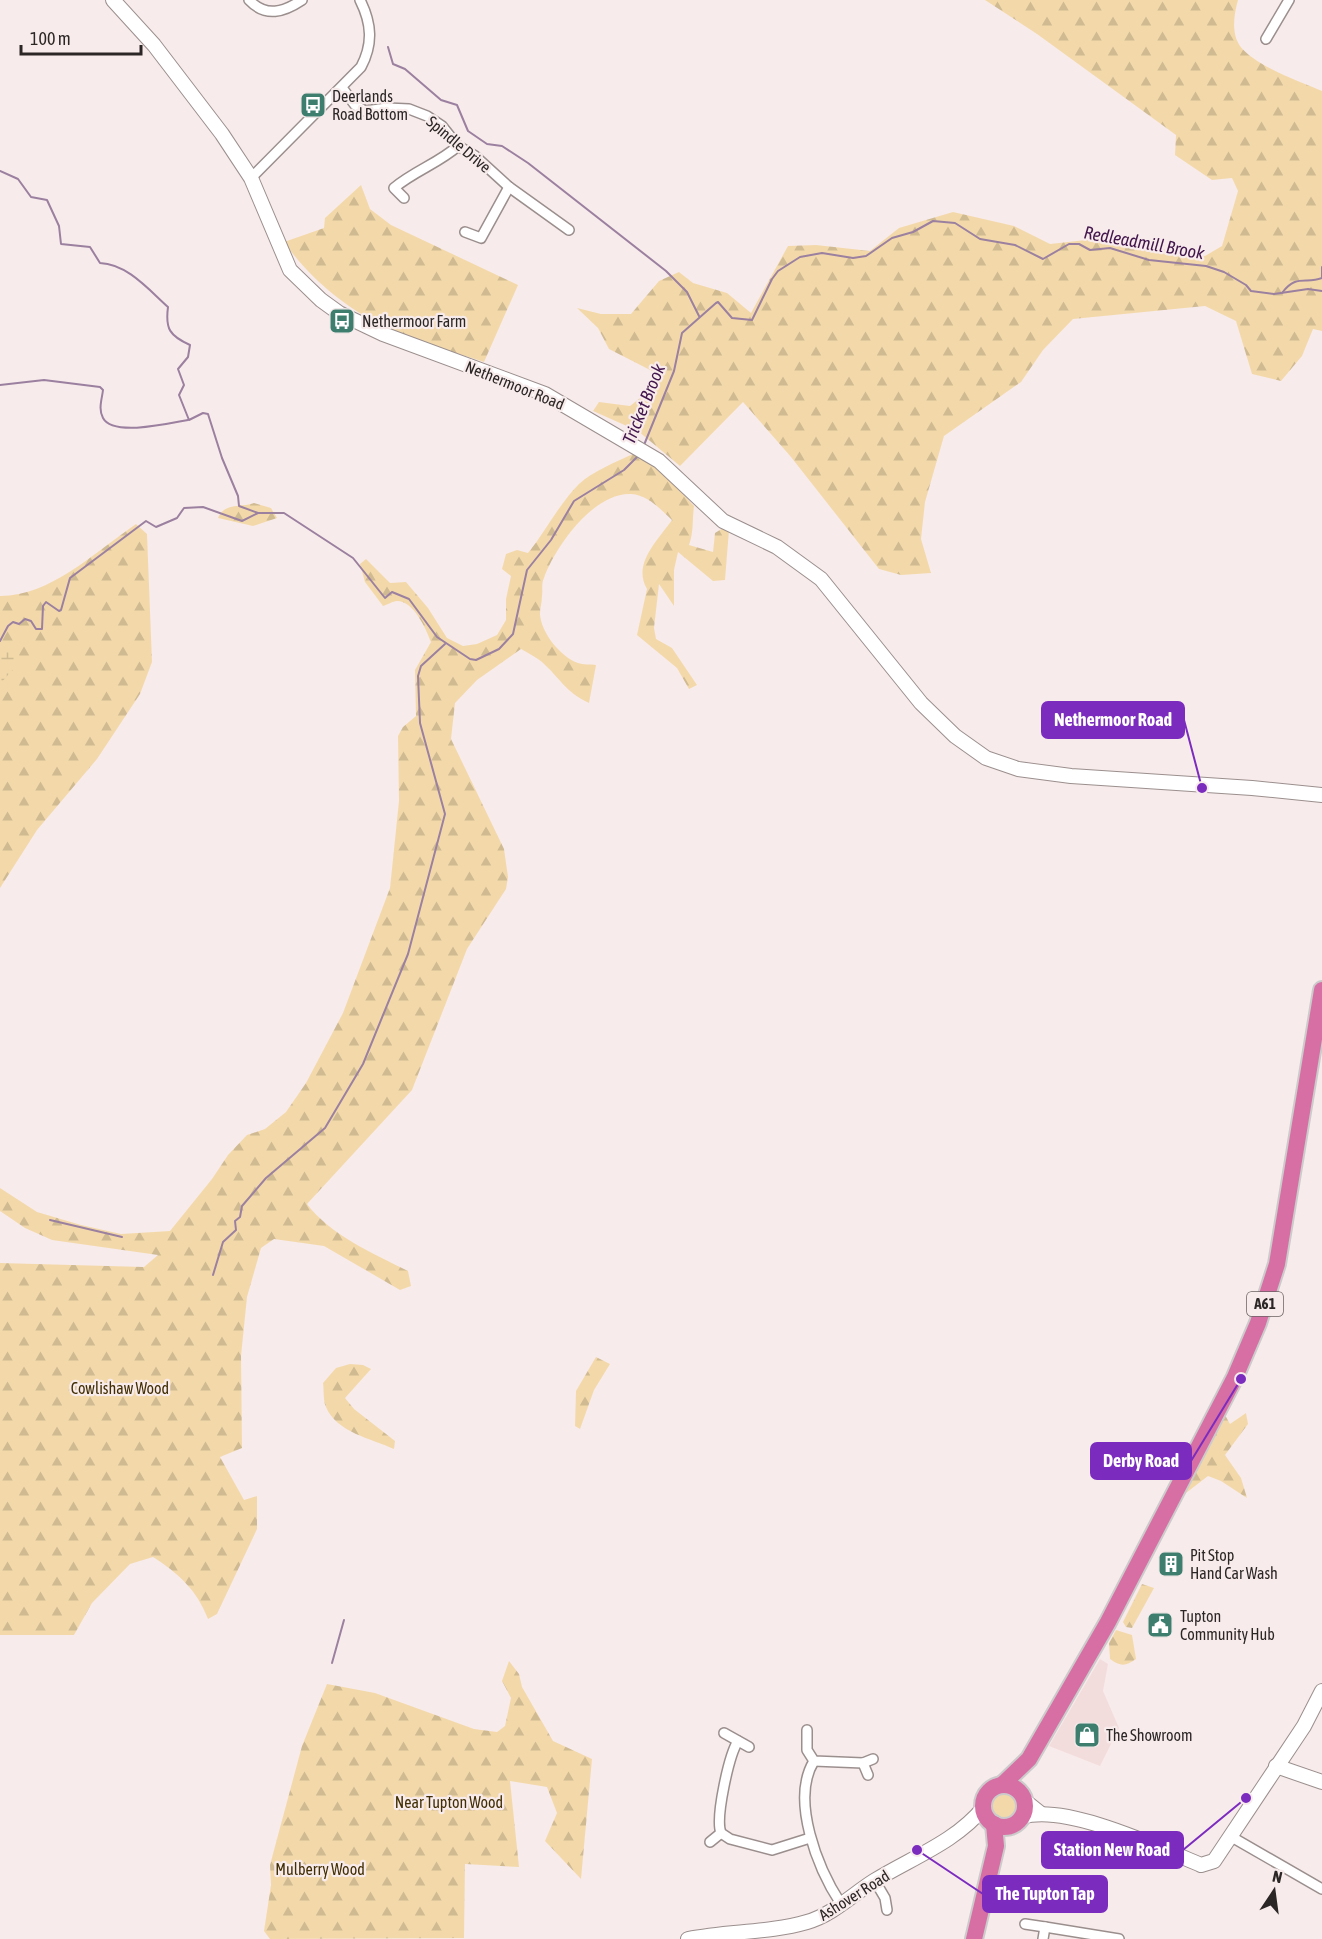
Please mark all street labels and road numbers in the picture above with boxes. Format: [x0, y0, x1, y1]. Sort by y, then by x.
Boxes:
street label: Spindle Drive [423, 112, 495, 177]
street label: Nethermoor Road [463, 357, 567, 413]
road number: A61 [1247, 1292, 1283, 1316]
street label: Ashover Road [815, 1866, 893, 1924]

